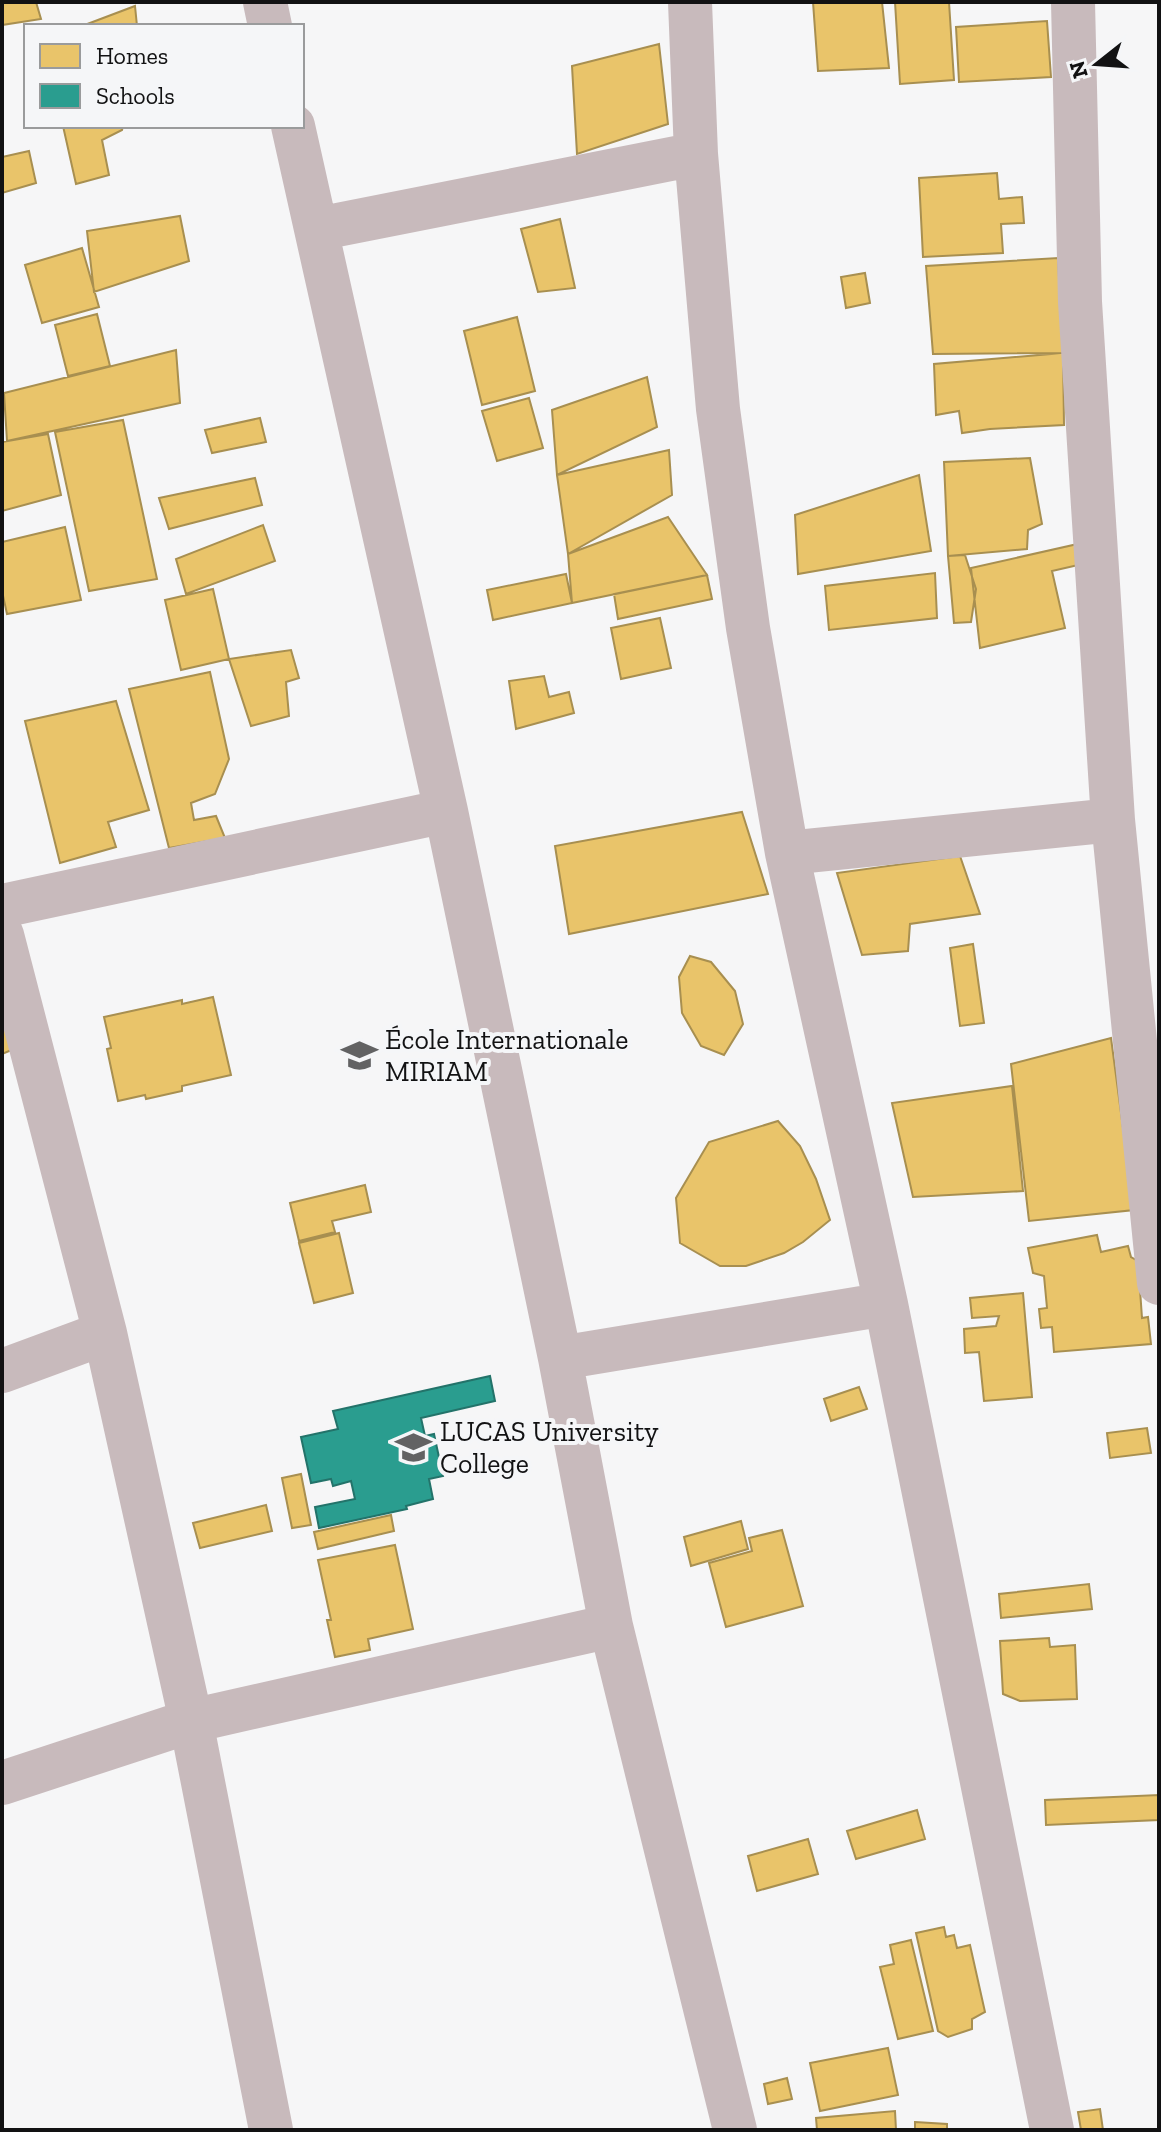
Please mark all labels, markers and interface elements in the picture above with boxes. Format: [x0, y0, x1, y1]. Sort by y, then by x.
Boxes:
legend [24, 24, 304, 128]
north arrow [1057, 24, 1137, 104]
text: Homes [96, 41, 168, 70]
text: N [1063, 57, 1094, 82]
text: Schools [96, 81, 175, 110]
place label: École Internationale MIRIAM [385, 1023, 628, 1088]
school or university icon: École Internationale MIRIAM [340, 1036, 378, 1074]
place label: LUCAS University College [440, 1415, 659, 1480]
school or university icon: LUCAS University College [395, 1428, 433, 1466]

